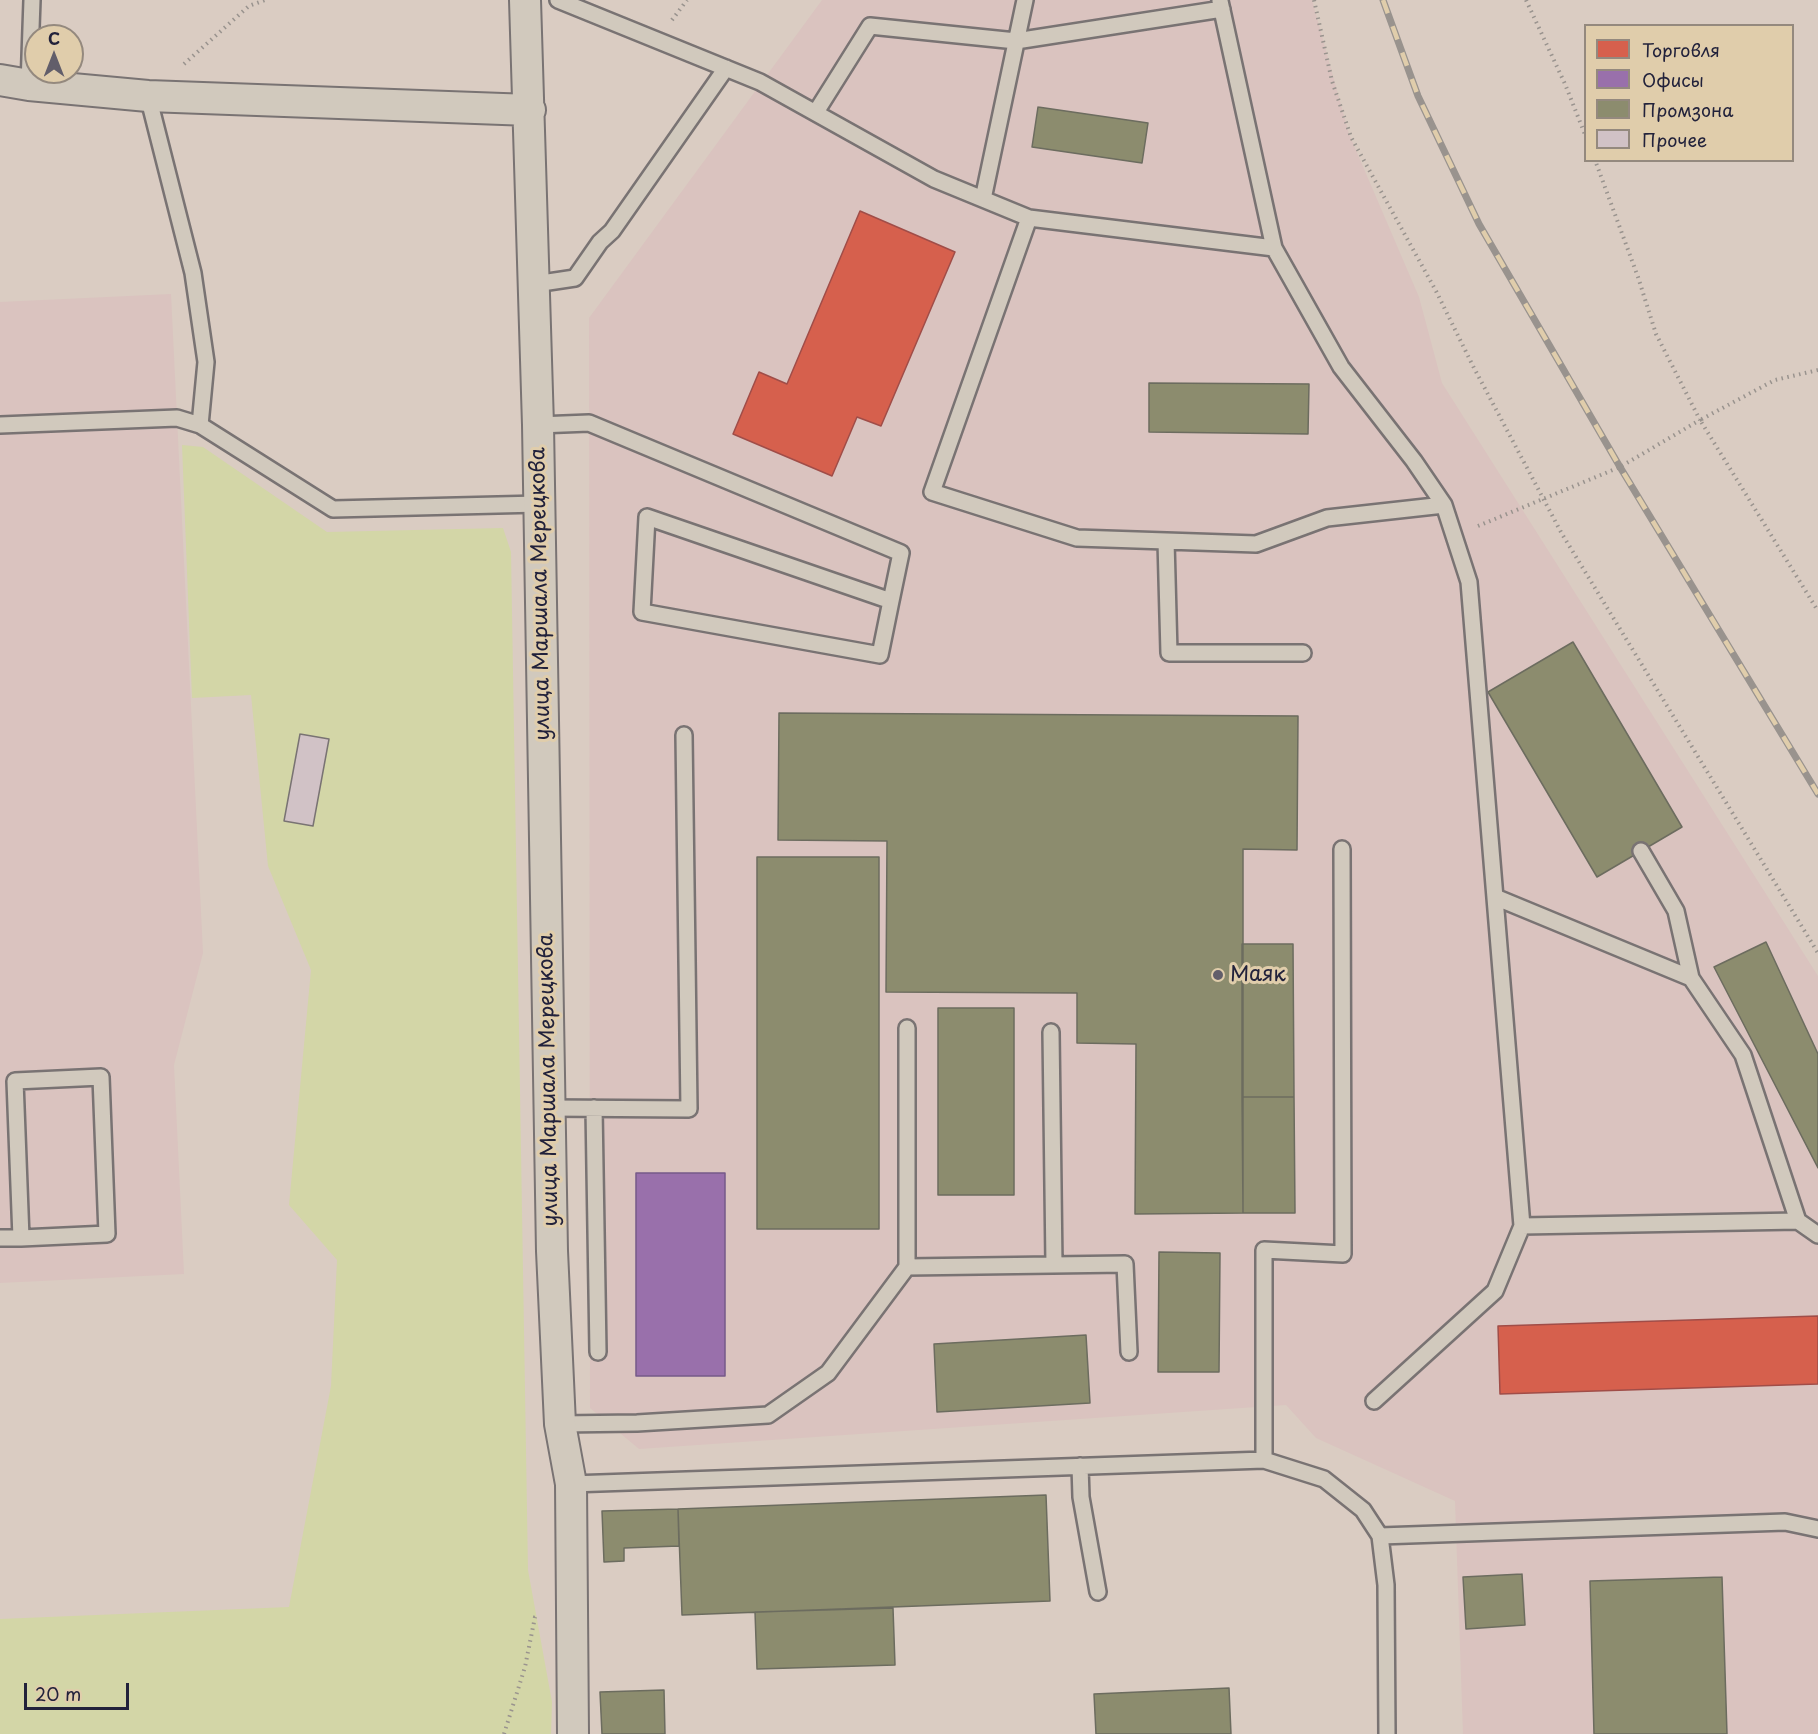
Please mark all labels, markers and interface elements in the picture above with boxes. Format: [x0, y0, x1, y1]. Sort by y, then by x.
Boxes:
north arrow [24, 24, 84, 84]
legend [1584, 24, 1794, 162]
text: С [48, 26, 60, 50]
text: Торговля [1642, 36, 1720, 63]
text: Офисы [1642, 66, 1704, 93]
text: Промзона [1642, 96, 1733, 123]
text: Прочее [1642, 126, 1707, 153]
street label: улица Маршала Мерецкова [526, 447, 556, 741]
street label: улица Маршала Мерецкова [534, 933, 564, 1227]
place label: Маяк [1230, 962, 1286, 988]
marker: Маяк [1211, 968, 1225, 982]
scale bar [27, 1671, 132, 1709]
text: 20 m [35, 1680, 81, 1707]

